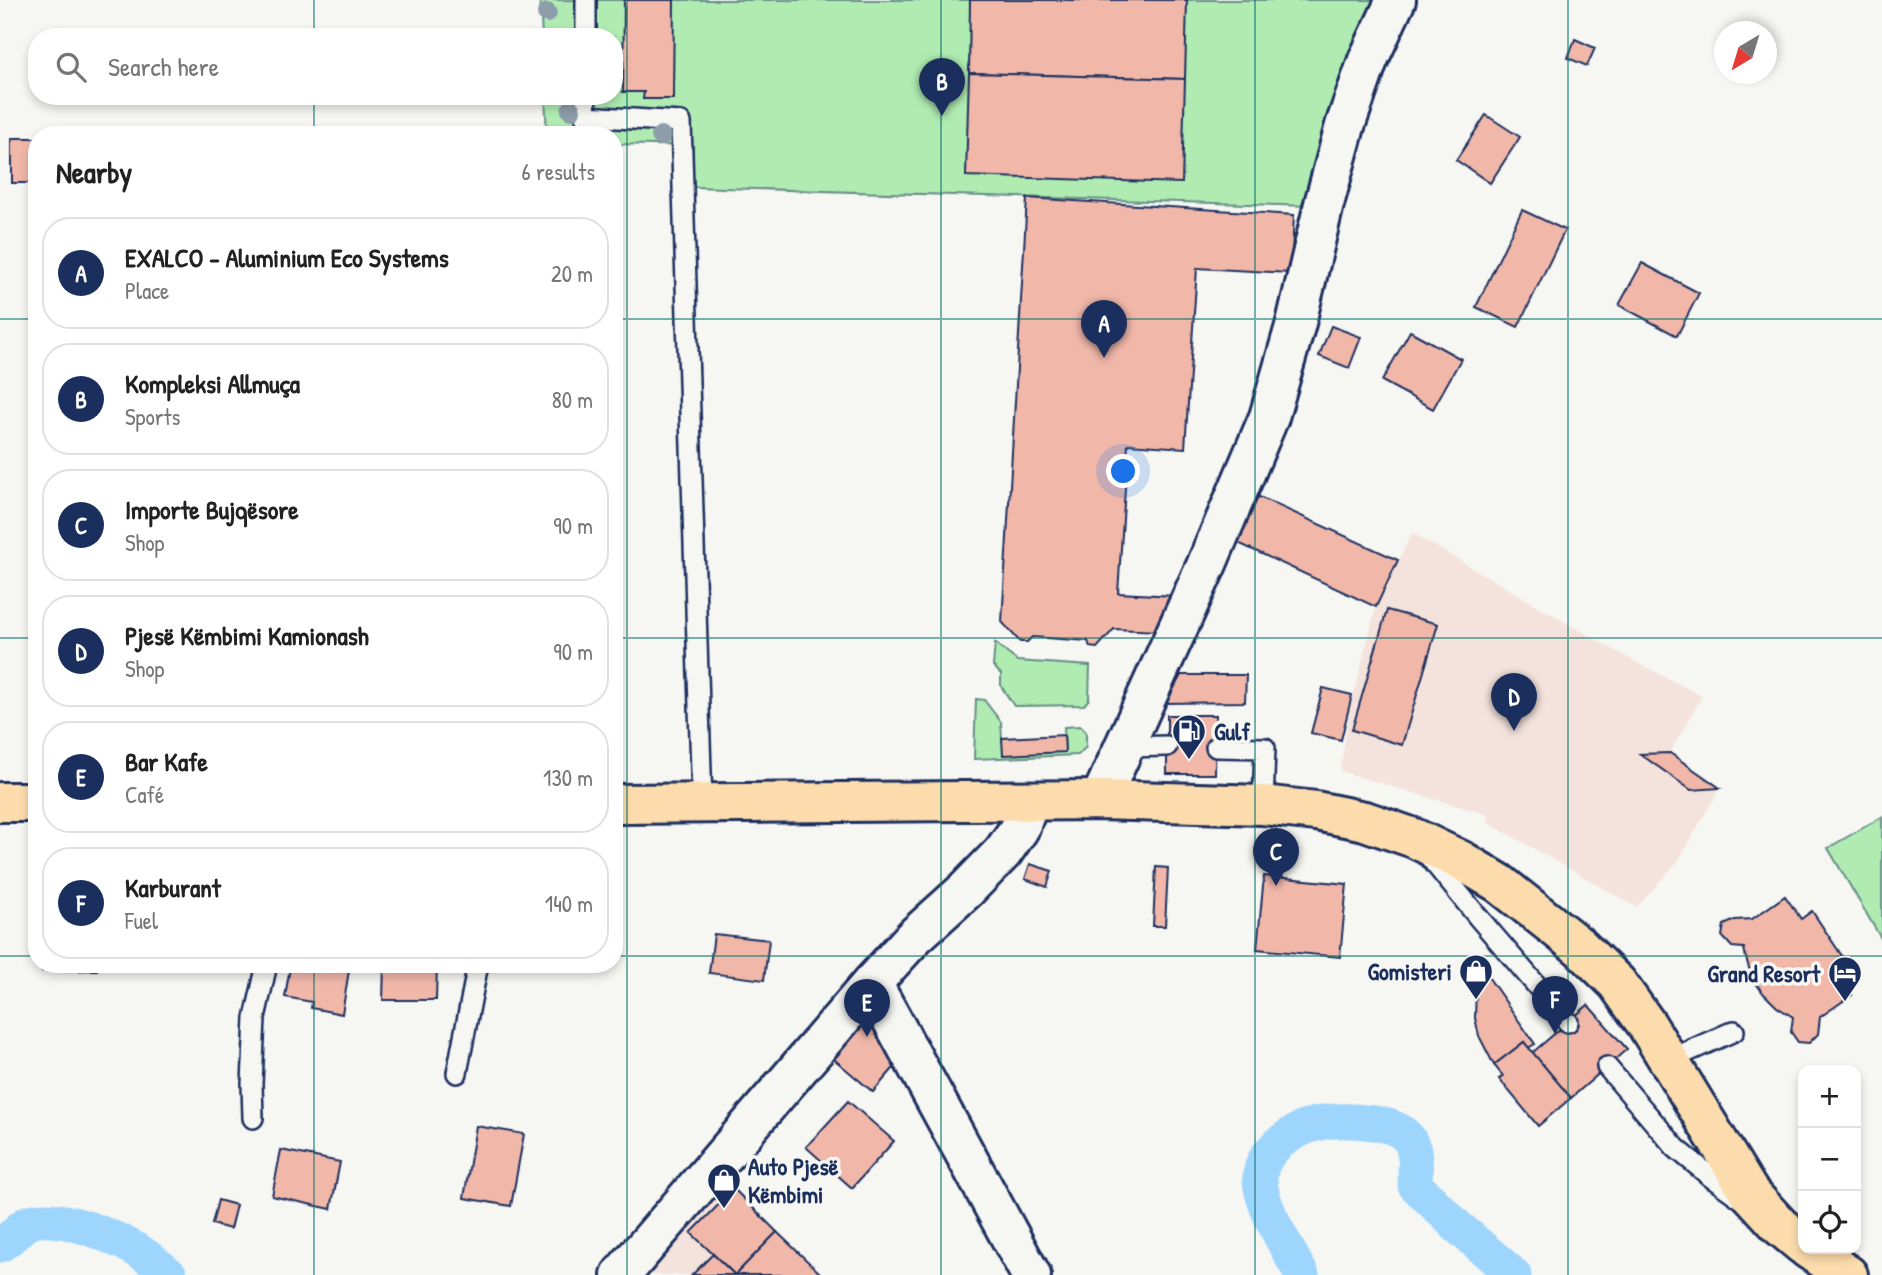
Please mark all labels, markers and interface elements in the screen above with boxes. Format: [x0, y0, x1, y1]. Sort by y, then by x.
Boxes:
north arrow [1714, 21, 1777, 84]
search box [28, 28, 623, 105]
icon: search [52, 48, 90, 86]
text: Search here [108, 49, 219, 84]
pin: B [919, 58, 965, 116]
text: Nearby [56, 152, 132, 192]
text: 6 results [522, 156, 595, 187]
text: EXALCO - Aluminium Eco Systems [125, 240, 449, 275]
text: A [75, 258, 87, 289]
text: 20 m [551, 258, 593, 289]
text: Place [125, 275, 169, 306]
pin: A [1081, 300, 1127, 358]
text: Kompleksi Allmuça [125, 366, 300, 401]
text: B [75, 384, 87, 415]
text: 80 m [552, 384, 593, 415]
text: Sports [125, 401, 180, 432]
your location [1106, 454, 1140, 488]
text: Importe Bujqësore [125, 492, 299, 527]
text: C [75, 510, 87, 541]
text: 90 m [553, 510, 593, 541]
text: Shop [125, 527, 164, 558]
text: Pjesë Këmbimi Kamionash [125, 618, 369, 653]
text: D [76, 636, 86, 667]
text: 90 m [553, 636, 593, 667]
text: Shop [125, 653, 164, 684]
pin: D [1491, 673, 1537, 731]
fuel station icon: Gulf [1170, 712, 1208, 761]
place label: Gulf [1214, 715, 1251, 747]
text: Bar Kafe [125, 744, 208, 779]
text: E [76, 762, 86, 793]
text: 130 m [543, 762, 593, 793]
text: Café [125, 779, 164, 810]
pin: C [1253, 828, 1299, 886]
text: Karburant [125, 870, 221, 905]
text: F [77, 888, 85, 919]
text: 140 m [545, 888, 593, 919]
text: Fuel [125, 905, 158, 936]
shop icon: Gomisteri [1457, 952, 1495, 1001]
hotel icon: Grand Resort [1826, 954, 1864, 1003]
place label: Gomisteri [1367, 955, 1452, 987]
place label: Grand Resort [1707, 957, 1821, 989]
pin: F [1532, 976, 1578, 1034]
pin: E [844, 979, 890, 1037]
map controls [1798, 1065, 1861, 1254]
button: + [1798, 1065, 1861, 1128]
button: − [1798, 1128, 1861, 1191]
place label: Auto Pjesë Këmbimi [748, 1150, 839, 1210]
shop icon: Auto Pjesë Këmbimi [705, 1161, 743, 1210]
button: locate [1798, 1191, 1861, 1254]

